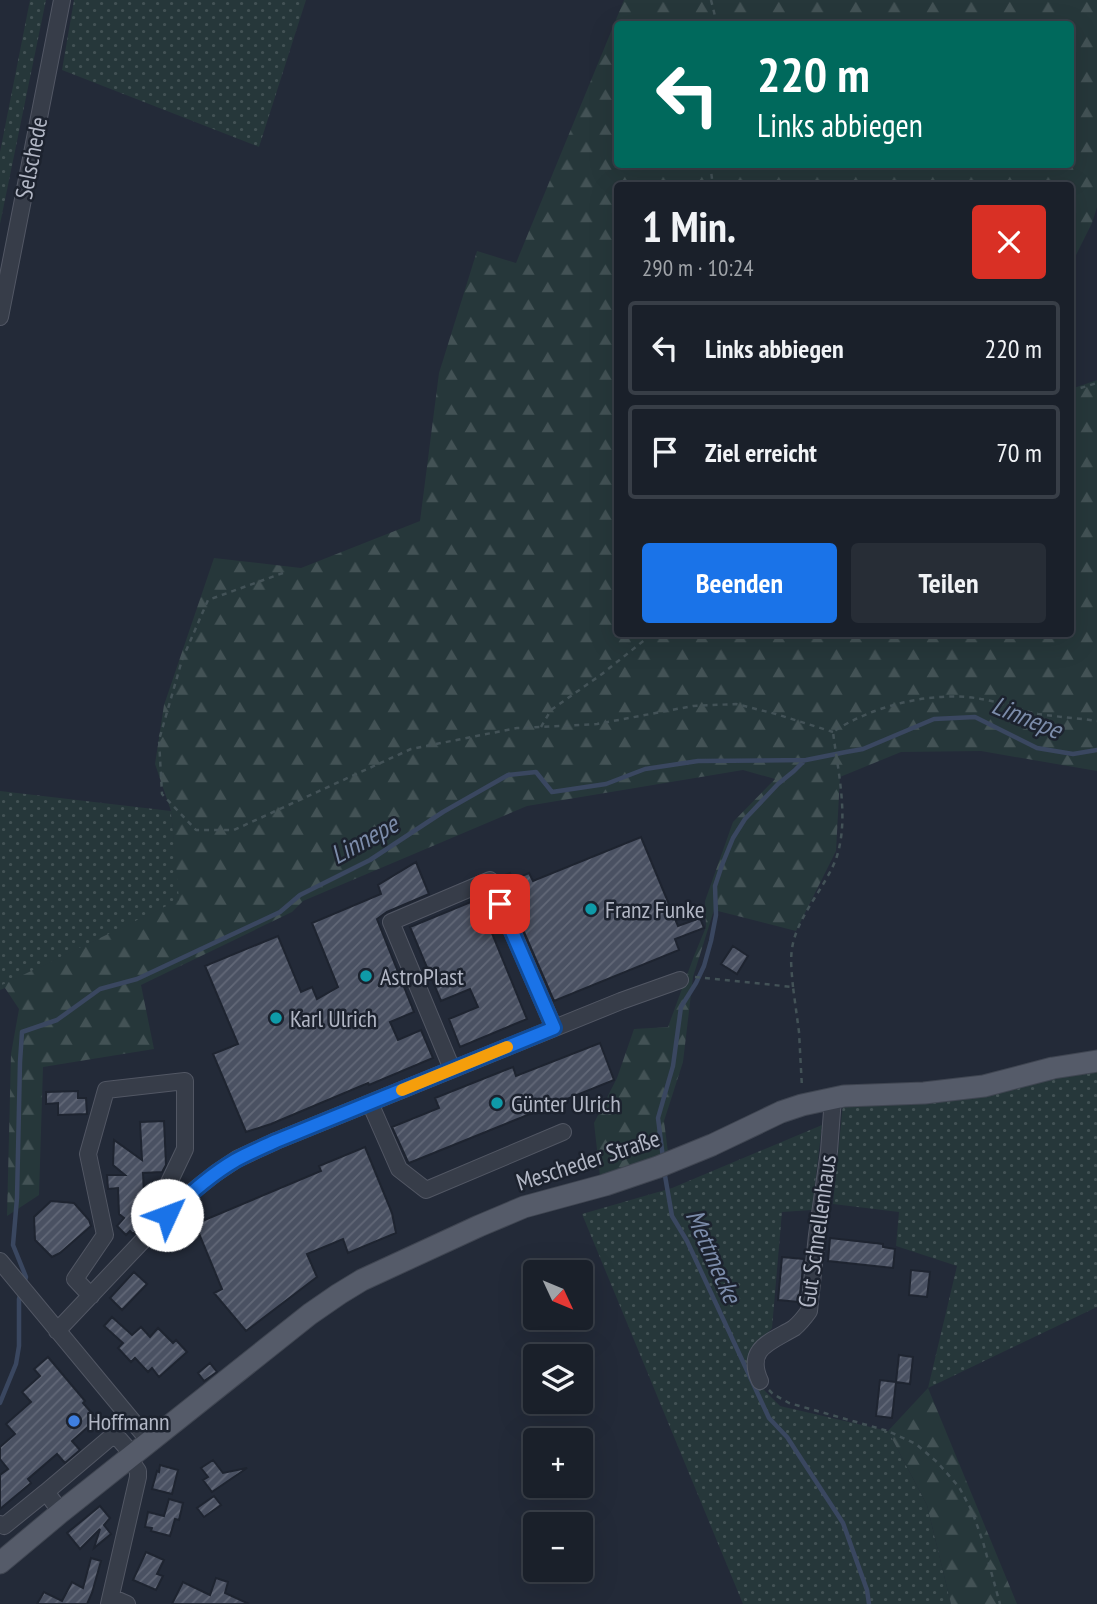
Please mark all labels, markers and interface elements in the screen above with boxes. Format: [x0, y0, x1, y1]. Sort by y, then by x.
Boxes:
text: 220 m [757, 42, 870, 106]
icon: left [642, 49, 733, 140]
text: Links abbiegen [757, 104, 923, 146]
street label: Selschede [8, 114, 54, 202]
text: 1 Min. [642, 199, 736, 254]
button: close [972, 205, 1046, 279]
text: 290 m · 10:24 [642, 253, 754, 282]
icon: left [646, 329, 684, 367]
text: Links abbiegen [705, 332, 844, 365]
text: 220 m [984, 332, 1042, 365]
icon: arrive [646, 433, 684, 471]
text: Ziel erreicht [705, 436, 817, 469]
text: 70 m [996, 436, 1042, 469]
button: Beenden [642, 543, 837, 623]
button: Teilen [851, 543, 1046, 623]
water label: Linnepe [987, 688, 1069, 747]
water label: Linnepe [324, 806, 405, 871]
pin [470, 874, 530, 934]
icon: arrive [481, 885, 519, 923]
place label: Franz Funke [605, 894, 705, 925]
marker: Franz Funke [583, 901, 599, 917]
place label: AstroPlast [380, 961, 464, 992]
marker: AstroPlast [358, 968, 374, 984]
place label: Karl Ulrich [290, 1003, 377, 1034]
marker: Karl Ulrich [268, 1010, 284, 1026]
place label: Günter Ulrich [511, 1088, 621, 1119]
marker: Günter Ulrich [489, 1095, 505, 1111]
street label: Mescheder Straße [512, 1122, 664, 1198]
street label: Gut Schnellenhaus [791, 1153, 843, 1309]
position arrow [130, 1178, 204, 1252]
water label: Mettmecke [679, 1204, 750, 1310]
north arrow [523, 1260, 593, 1330]
map controls [523, 1260, 593, 1582]
button: layers [523, 1344, 593, 1414]
place label: Hoffmann [88, 1406, 170, 1437]
marker: Hoffmann [66, 1413, 82, 1429]
button: + [523, 1428, 593, 1498]
button: − [523, 1512, 593, 1582]

